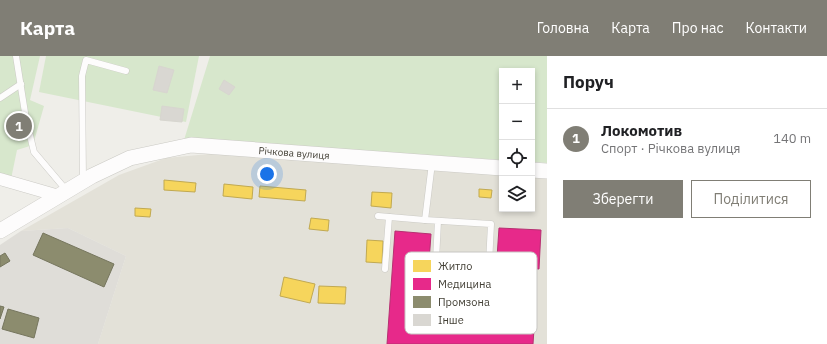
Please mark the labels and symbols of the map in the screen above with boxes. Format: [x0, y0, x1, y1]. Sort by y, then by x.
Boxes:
pin: 1 [6, 111, 32, 141]
street label: Річкова вулиця [258, 144, 330, 162]
your location [257, 164, 277, 184]
legend [405, 252, 537, 334]
text: Житло [438, 259, 472, 273]
text: Медицина [438, 277, 492, 291]
text: Промзона [438, 295, 490, 309]
text: Інше [438, 313, 464, 327]

